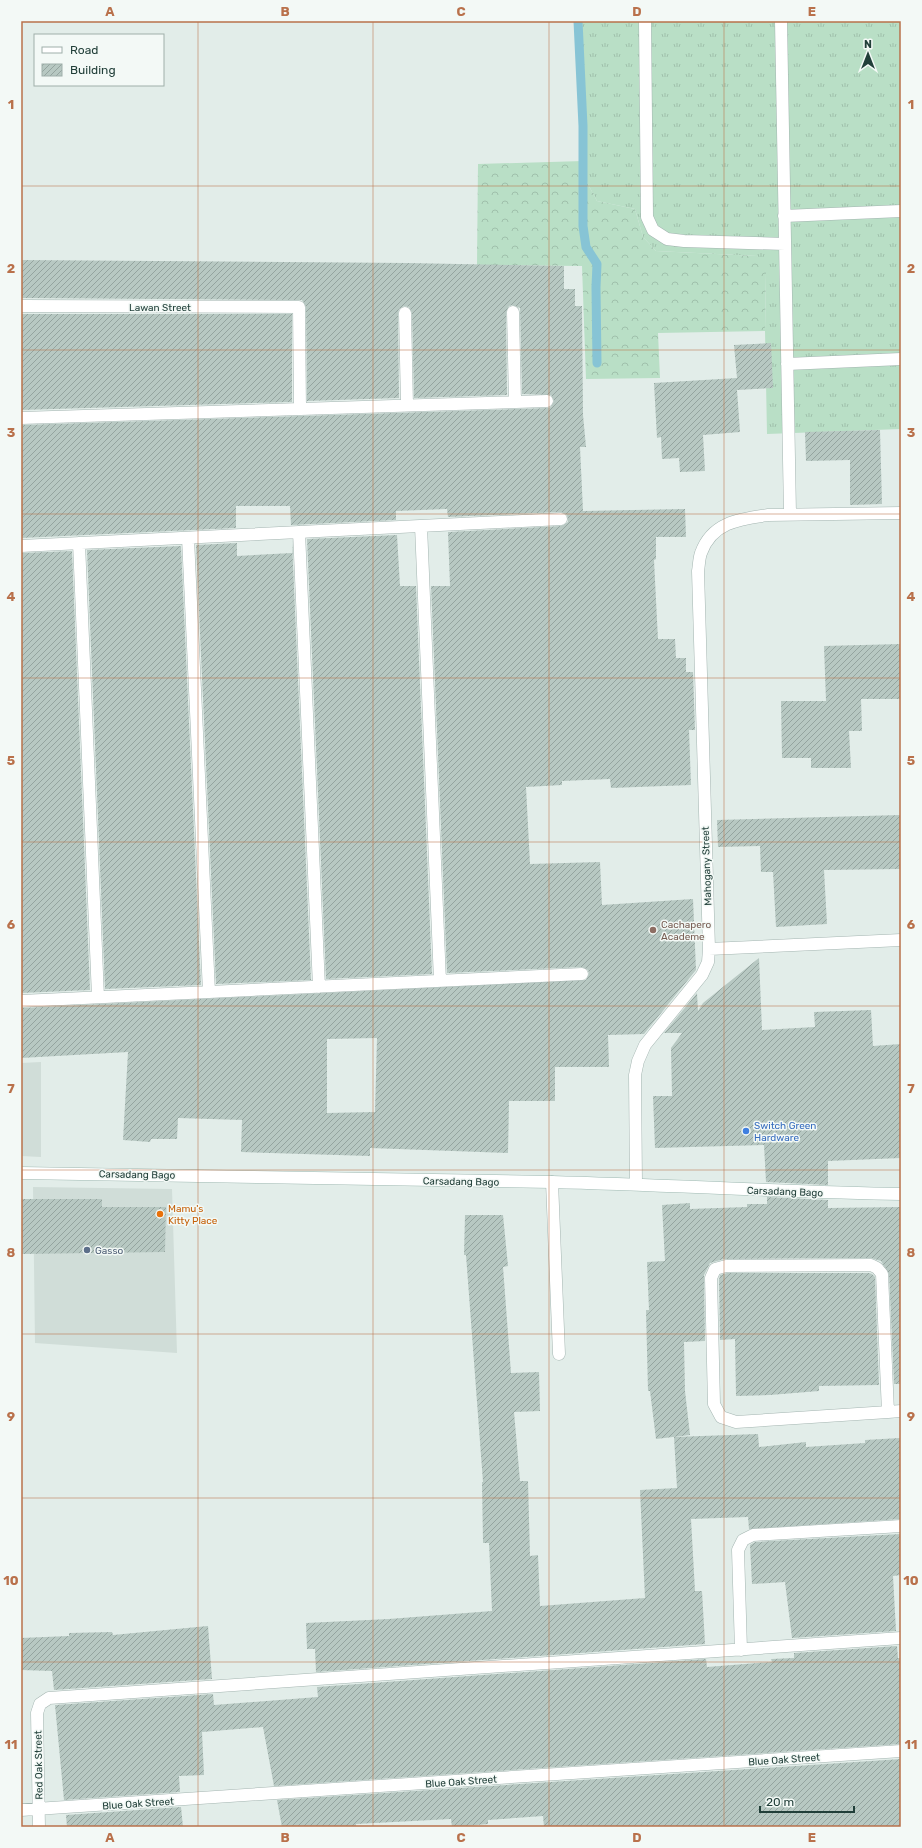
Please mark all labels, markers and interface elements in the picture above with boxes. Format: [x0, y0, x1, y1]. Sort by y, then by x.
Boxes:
text: A [105, 4, 115, 19]
text: B [280, 4, 290, 19]
text: C [456, 4, 466, 19]
text: D [632, 4, 642, 19]
text: E [808, 4, 816, 19]
legend [34, 34, 164, 86]
north arrow [848, 34, 888, 74]
text: N [864, 38, 872, 51]
text: Road [70, 43, 98, 57]
text: Building [70, 63, 116, 77]
text: 1 [8, 97, 14, 112]
text: 1 [908, 97, 914, 112]
text: 2 [7, 261, 15, 276]
text: 2 [907, 261, 915, 276]
street label: Lawan Street [129, 302, 191, 314]
text: 3 [7, 425, 16, 440]
text: 3 [907, 425, 916, 440]
text: 4 [7, 589, 16, 604]
text: 4 [907, 589, 916, 604]
text: 5 [7, 753, 15, 768]
text: 5 [907, 753, 915, 768]
street label: Mahogany Street [700, 826, 714, 906]
text: 6 [7, 917, 16, 932]
text: 6 [907, 917, 916, 932]
place label: Cachapero Academe [661, 919, 712, 943]
marker: Cachapero Academe [648, 925, 658, 935]
text: 7 [7, 1081, 15, 1096]
text: 7 [907, 1081, 915, 1096]
place label: Switch Green Hardware [754, 1120, 816, 1144]
marker: Switch Green Hardware [741, 1126, 751, 1136]
street label: Carsadang Bago [99, 1168, 176, 1182]
street label: Carsadang Bago [423, 1175, 500, 1189]
street label: Carsadang Bago [747, 1185, 824, 1199]
place label: Mamu's Kitty Place [168, 1203, 218, 1227]
marker: Mamu's Kitty Place [155, 1209, 165, 1219]
text: 8 [7, 1245, 16, 1260]
marker: Gasso [82, 1245, 92, 1255]
place label: Gasso [95, 1245, 124, 1257]
text: 8 [907, 1245, 916, 1260]
text: 9 [7, 1409, 15, 1424]
text: 9 [907, 1409, 915, 1424]
text: 10 [3, 1573, 19, 1588]
text: 10 [903, 1573, 919, 1588]
street label: Red Oak Street [32, 1730, 46, 1800]
text: 11 [5, 1737, 17, 1752]
text: 11 [905, 1737, 917, 1752]
street label: Blue Oak Street [748, 1751, 820, 1768]
street label: Blue Oak Street [425, 1773, 497, 1790]
scale bar [760, 1788, 854, 1814]
street label: Blue Oak Street [102, 1795, 174, 1812]
text: 20 m [766, 1795, 794, 1809]
text: A [105, 1830, 115, 1845]
text: B [280, 1830, 290, 1845]
text: C [456, 1830, 466, 1845]
text: D [632, 1830, 642, 1845]
text: E [808, 1830, 816, 1845]

